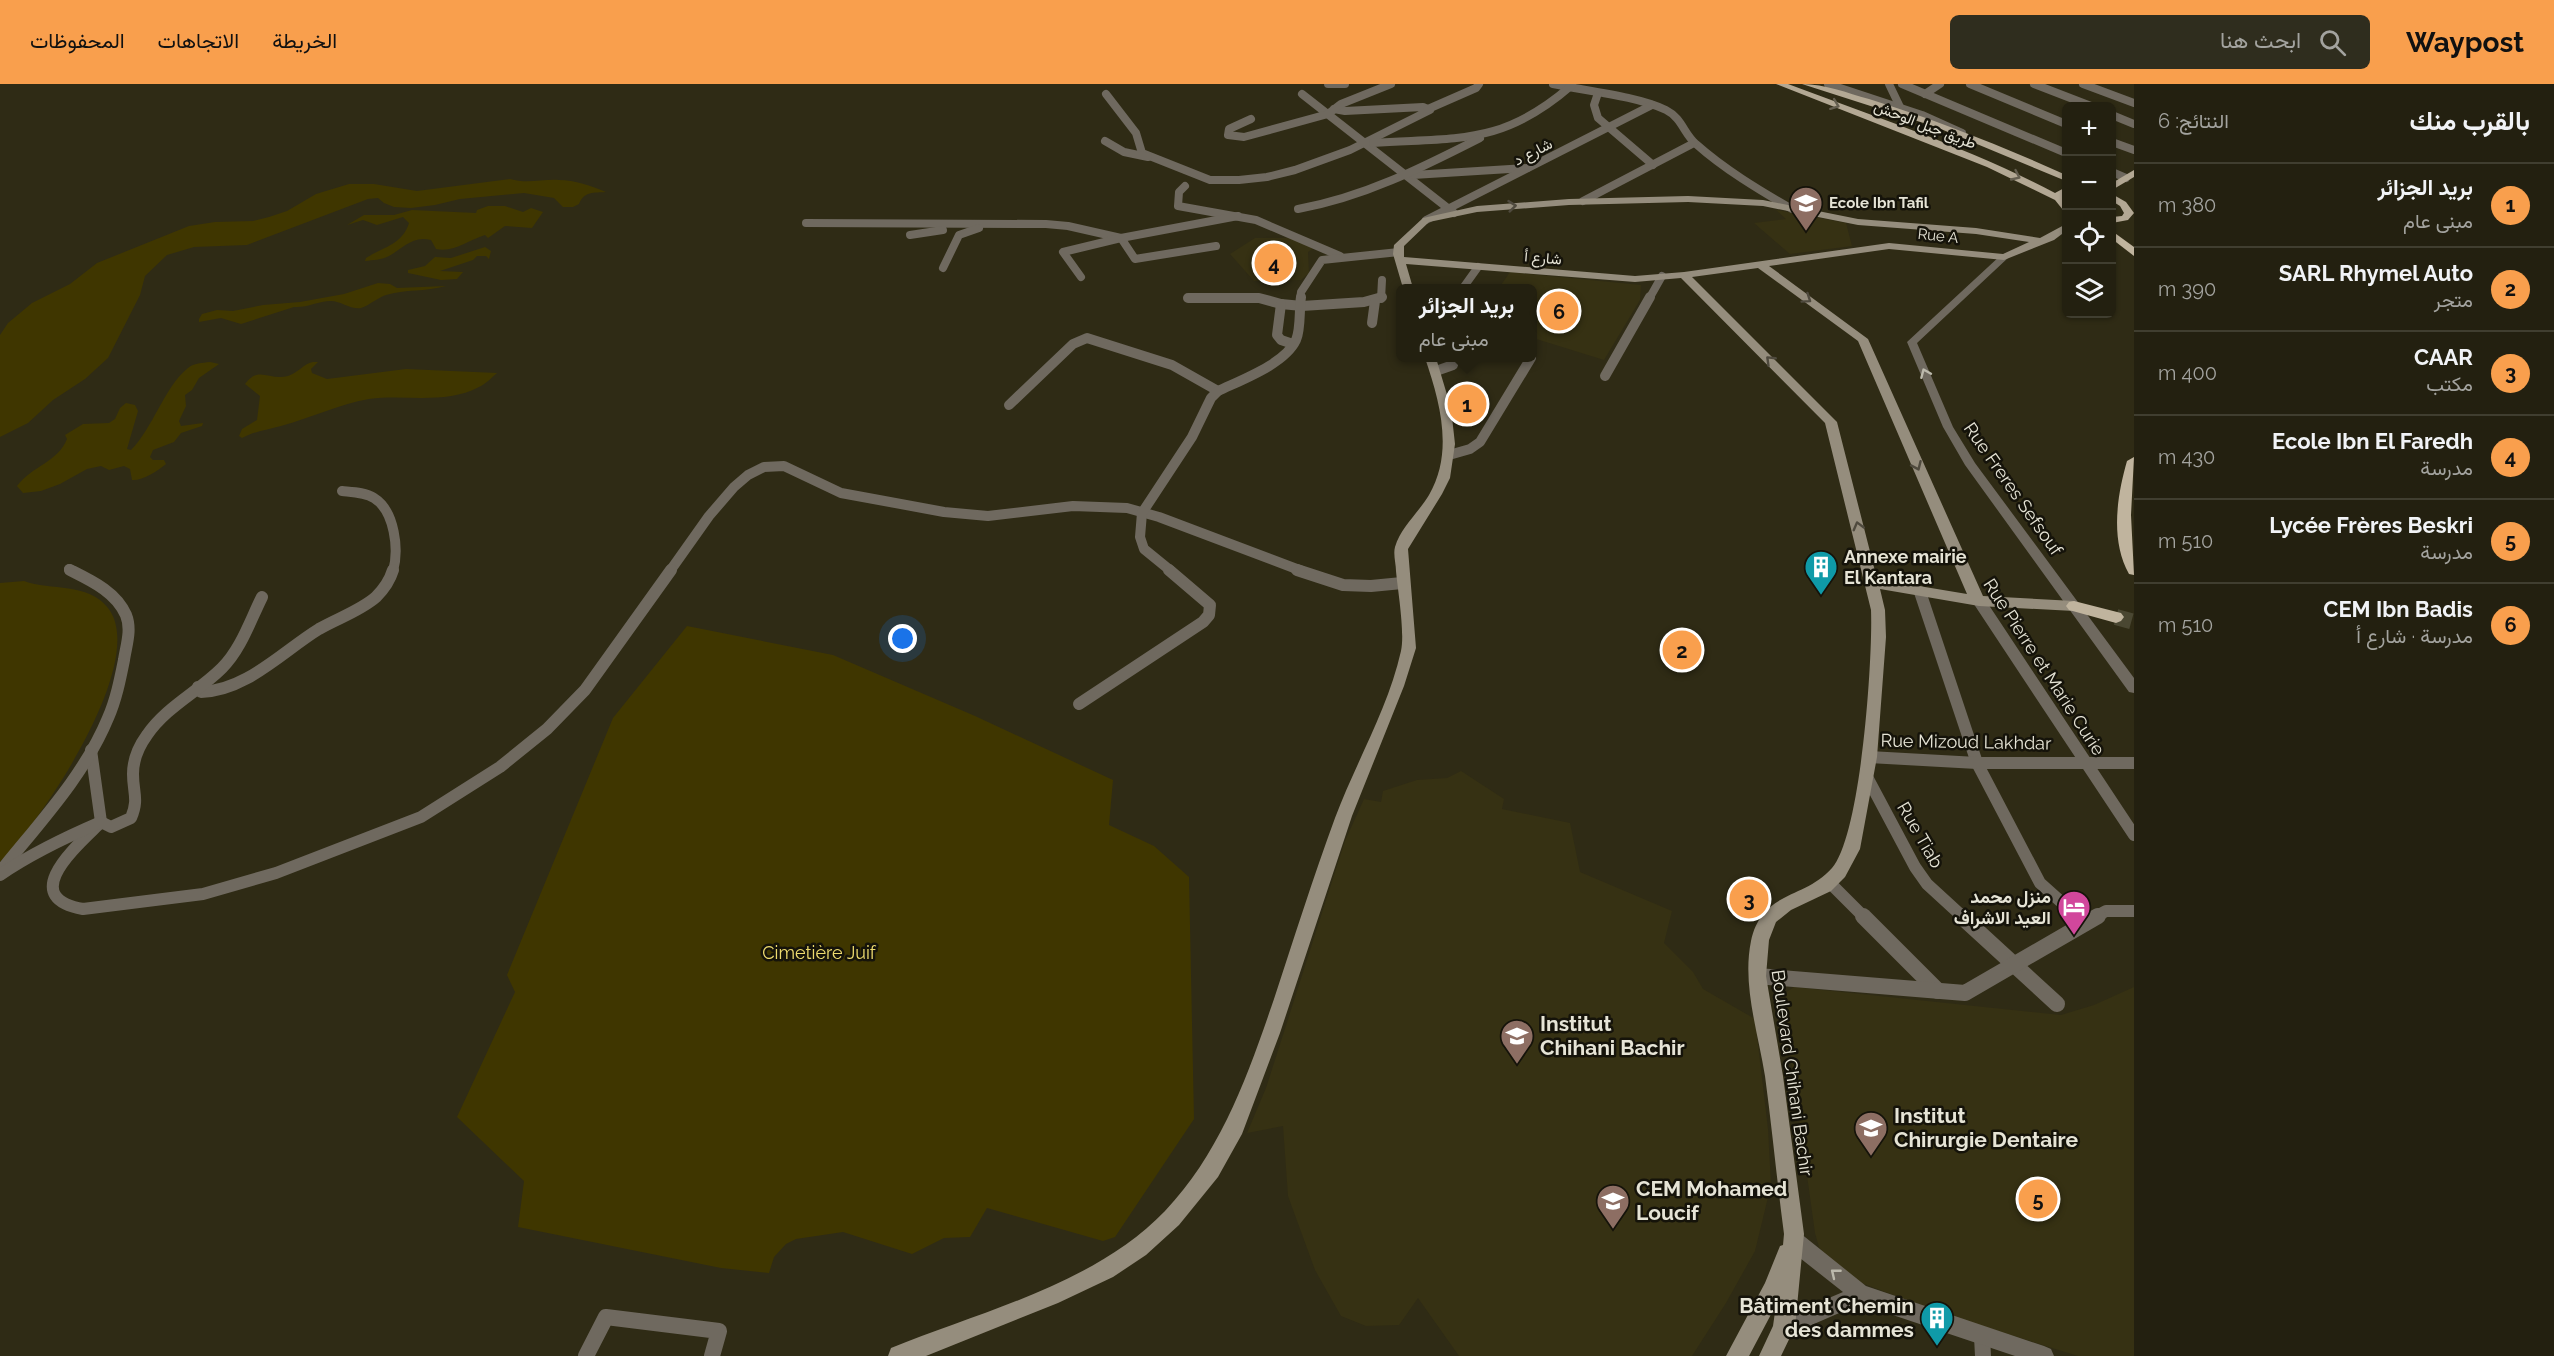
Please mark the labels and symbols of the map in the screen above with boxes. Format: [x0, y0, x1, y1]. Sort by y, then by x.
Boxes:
street label: طريق جبل الوحش [1871, 97, 1979, 154]
one-way arrow [1828, 98, 1839, 110]
street label: شارع د [1511, 135, 1556, 171]
one-way arrow [2010, 169, 2021, 181]
school or university icon: Ecole Ibn Tafil [1788, 185, 1824, 232]
place label: Ecole Ibn Tafil [1829, 194, 1929, 212]
one-way arrow [1507, 200, 1516, 212]
street label: Rue A [1917, 225, 1959, 247]
pin: 4 [1254, 240, 1294, 285]
street label: شارع أ [1523, 247, 1563, 271]
pin: 6 [1540, 288, 1578, 334]
one-way arrow [1800, 292, 1811, 303]
one-way arrow [1766, 356, 1777, 367]
one-way arrow [1920, 368, 1932, 379]
pin: 1 [1448, 382, 1486, 426]
street label: Rue Freres Sefsouf [1960, 418, 2068, 560]
one-way arrow [1910, 460, 1922, 471]
one-way arrow [1853, 521, 1865, 532]
place label: Annexe mairie El Kantara [1844, 546, 1967, 588]
building icon: Annexe mairie El Kantara [1803, 549, 1839, 596]
street label: Rue Pierre et Marie Curie [1979, 574, 2110, 759]
your location [888, 624, 917, 653]
pin: 2 [1662, 628, 1702, 672]
street label: Rue Mizoud Lakhdar [1880, 730, 2052, 753]
street label: Rue Tiab [1893, 798, 1948, 872]
pin: 3 [1730, 876, 1768, 922]
place label: منزل محمد العيد الاشراف [1954, 886, 2051, 929]
hotel icon: منزل محمد العيد الاشراف [2056, 889, 2092, 936]
park label: Cimetière Juif [762, 942, 877, 963]
street label: Boulevard Chihani Bachir [1768, 968, 1817, 1178]
place label: Institut Chihani Bachir [1540, 1011, 1685, 1060]
school or university icon: Institut Chihani Bachir [1499, 1018, 1535, 1065]
place label: Institut Chirurgie Dentaire [1894, 1103, 2079, 1152]
school or university icon: Institut Chirurgie Dentaire [1853, 1110, 1889, 1157]
place label: CEM Mohamed Loucif [1636, 1176, 1787, 1225]
pin: 5 [2018, 1176, 2058, 1222]
school or university icon: CEM Mohamed Loucif [1595, 1183, 1631, 1230]
one-way arrow [1831, 1270, 1842, 1281]
place label: Bâtiment Chemin des dammes [1739, 1293, 1914, 1342]
building icon: Bâtiment Chemin des dammes [1919, 1300, 1955, 1347]

